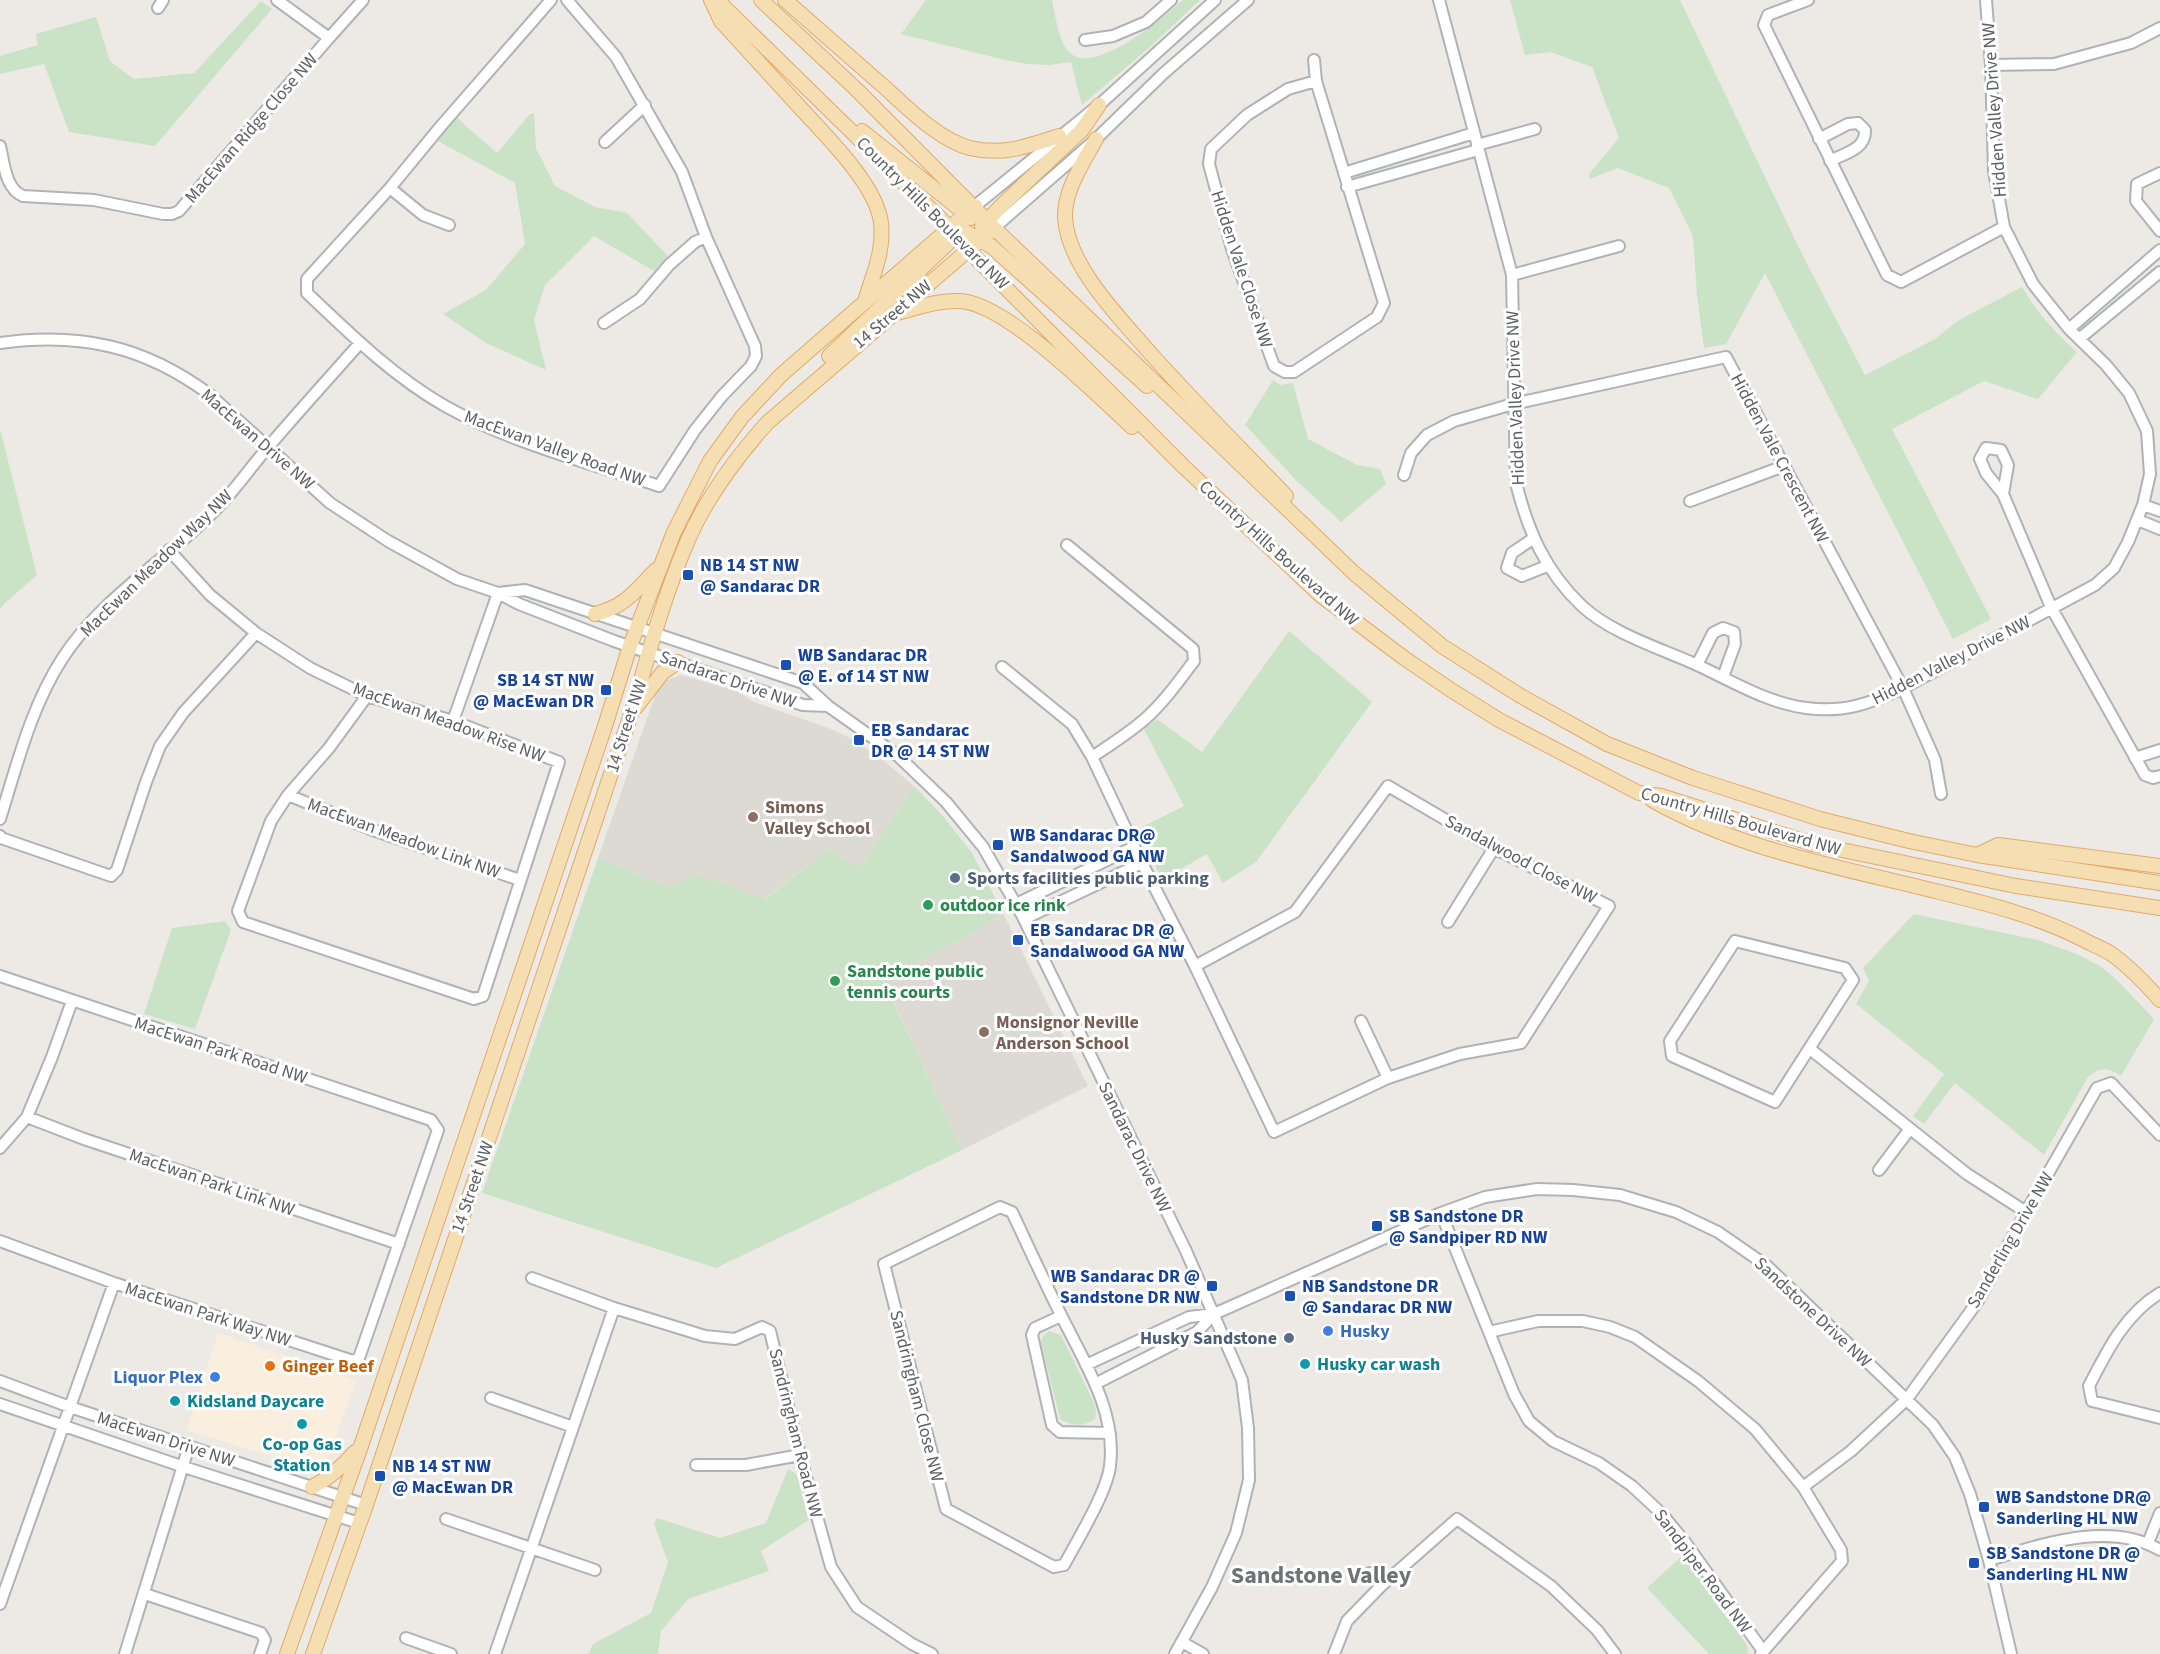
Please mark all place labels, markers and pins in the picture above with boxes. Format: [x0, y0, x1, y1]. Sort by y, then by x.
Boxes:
place label: NB 14 ST NW @ Sandarac DR [700, 553, 820, 599]
marker: NB 14 ST NW @ Sandarac DR [681, 568, 695, 582]
place label: WB Sandarac DR @ E. of 14 ST NW [798, 643, 929, 689]
marker: WB Sandarac DR @ E. of 14 ST NW [779, 658, 793, 672]
place label: SB 14 ST NW @ MacEwan DR [473, 668, 594, 714]
marker: SB 14 ST NW @ MacEwan DR [599, 683, 613, 697]
place label: EB Sandarac DR @ 14 ST NW [871, 718, 990, 764]
marker: EB Sandarac DR @ 14 ST NW [852, 733, 866, 747]
place label: Simons Valley School [764, 795, 870, 841]
marker: Simons Valley School [746, 810, 760, 824]
place label: WB Sandarac DR@ Sandalwood GA NW [1010, 823, 1165, 869]
marker: WB Sandarac DR@ Sandalwood GA NW [991, 838, 1005, 852]
place label: Sports facilities public parking [967, 866, 1209, 891]
marker: Sports facilities public parking [948, 871, 962, 885]
place label: outdoor ice rink [940, 893, 1066, 918]
marker: outdoor ice rink [921, 898, 935, 912]
place label: EB Sandarac DR @ Sandalwood GA NW [1030, 918, 1185, 964]
marker: EB Sandarac DR @ Sandalwood GA NW [1011, 933, 1025, 947]
place label: Sandstone public tennis courts [847, 959, 984, 1005]
marker: Sandstone public tennis courts [828, 974, 842, 988]
place label: Monsignor Neville Anderson School [995, 1010, 1139, 1056]
marker: Monsignor Neville Anderson School [977, 1025, 991, 1039]
place label: SB Sandstone DR @ Sandpiper RD NW [1389, 1204, 1548, 1250]
marker: SB Sandstone DR @ Sandpiper RD NW [1370, 1219, 1384, 1233]
place label: WB Sandarac DR @ Sandstone DR NW [1051, 1264, 1200, 1310]
place label: NB Sandstone DR @ Sandarac DR NW [1302, 1274, 1453, 1320]
marker: WB Sandarac DR @ Sandstone DR NW [1205, 1279, 1219, 1293]
marker: NB Sandstone DR @ Sandarac DR NW [1283, 1289, 1297, 1303]
place label: Husky [1340, 1319, 1390, 1344]
marker: Husky [1321, 1324, 1335, 1338]
place label: Husky Sandstone [1140, 1326, 1277, 1351]
marker: Husky Sandstone [1282, 1331, 1296, 1345]
place label: Husky car wash [1317, 1352, 1440, 1377]
place label: Ginger Beef [282, 1354, 375, 1379]
marker: Husky car wash [1298, 1357, 1312, 1371]
marker: Ginger Beef [263, 1359, 277, 1373]
place label: Liquor Plex [113, 1365, 203, 1390]
marker: Liquor Plex [208, 1370, 222, 1384]
place label: Kidsland Daycare [187, 1389, 324, 1414]
marker: Kidsland Daycare [168, 1394, 182, 1408]
marker: Co-op Gas Station [295, 1417, 309, 1431]
place label: Co-op Gas Station [262, 1432, 342, 1478]
place label: NB 14 ST NW @ MacEwan DR [392, 1454, 513, 1500]
marker: NB 14 ST NW @ MacEwan DR [373, 1469, 387, 1483]
place label: WB Sandstone DR@ Sanderling HL NW [1996, 1485, 2151, 1531]
marker: WB Sandstone DR@ Sanderling HL NW [1977, 1500, 1991, 1514]
place label: SB Sandstone DR @ Sanderling HL NW [1986, 1541, 2140, 1587]
marker: SB Sandstone DR @ Sanderling HL NW [1967, 1556, 1981, 1570]

